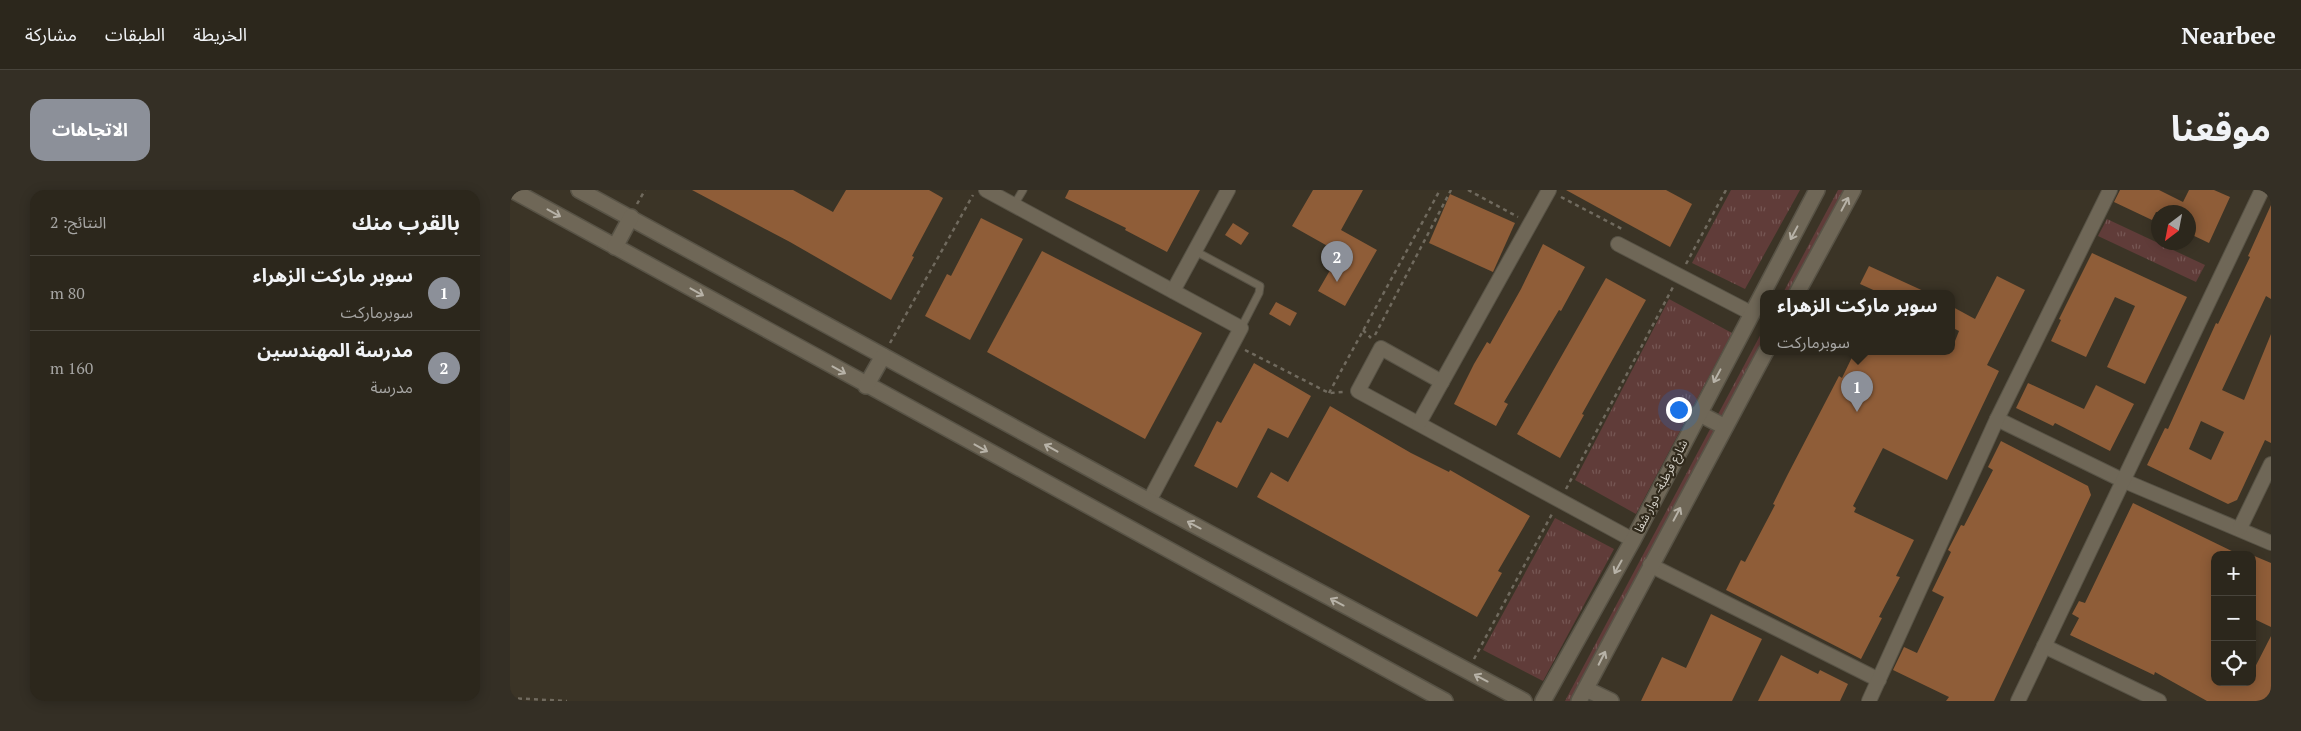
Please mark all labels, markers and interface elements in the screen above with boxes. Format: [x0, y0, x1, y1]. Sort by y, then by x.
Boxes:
text: Nearbee [2181, 19, 2276, 51]
text: مشاركة [25, 22, 77, 46]
text: الطبقات [105, 22, 165, 46]
text: الخريطة [193, 22, 247, 46]
button: الاتجاهات [30, 99, 150, 161]
text: موقعنا [2171, 105, 2271, 151]
one-way arrow [1840, 197, 1850, 212]
north arrow [2151, 205, 2196, 250]
text: بالقرب منك [352, 208, 460, 236]
one-way arrow [547, 209, 561, 219]
text: النتائج: 2 [50, 211, 106, 233]
one-way arrow [1789, 225, 1798, 240]
pin: 2 [1321, 241, 1353, 282]
text: سوبر ماركت الزهراء [253, 262, 413, 287]
text: 80 m [50, 282, 85, 304]
text: 1 [439, 282, 449, 304]
one-way arrow [689, 287, 703, 297]
popup [1760, 290, 1955, 355]
text: سوبر ماركت الزهراء [1777, 292, 1938, 317]
text: سوبرماركت [341, 301, 413, 323]
text: سوبرماركت [1777, 331, 1850, 353]
text: مدرسة المهندسين [257, 337, 413, 362]
text: 160 m [50, 357, 93, 379]
text: 2 [439, 357, 449, 379]
one-way arrow [831, 366, 846, 376]
one-way arrow [1712, 368, 1722, 383]
pin: 1 [1841, 371, 1873, 412]
text: مدرسة [370, 376, 413, 398]
your location [1666, 397, 1692, 423]
street label: شارع قرطبة- دوار شفا [1631, 437, 1692, 535]
one-way arrow [1044, 442, 1059, 452]
one-way arrow [974, 443, 989, 453]
one-way arrow [1673, 507, 1683, 522]
one-way arrow [1187, 520, 1202, 529]
map controls [2211, 551, 2256, 686]
button: + [2211, 551, 2256, 596]
one-way arrow [1613, 559, 1623, 574]
one-way arrow [1331, 596, 1345, 606]
button: − [2211, 596, 2256, 641]
button: locate [2211, 641, 2256, 686]
one-way arrow [1598, 651, 1607, 666]
one-way arrow [1473, 673, 1488, 683]

